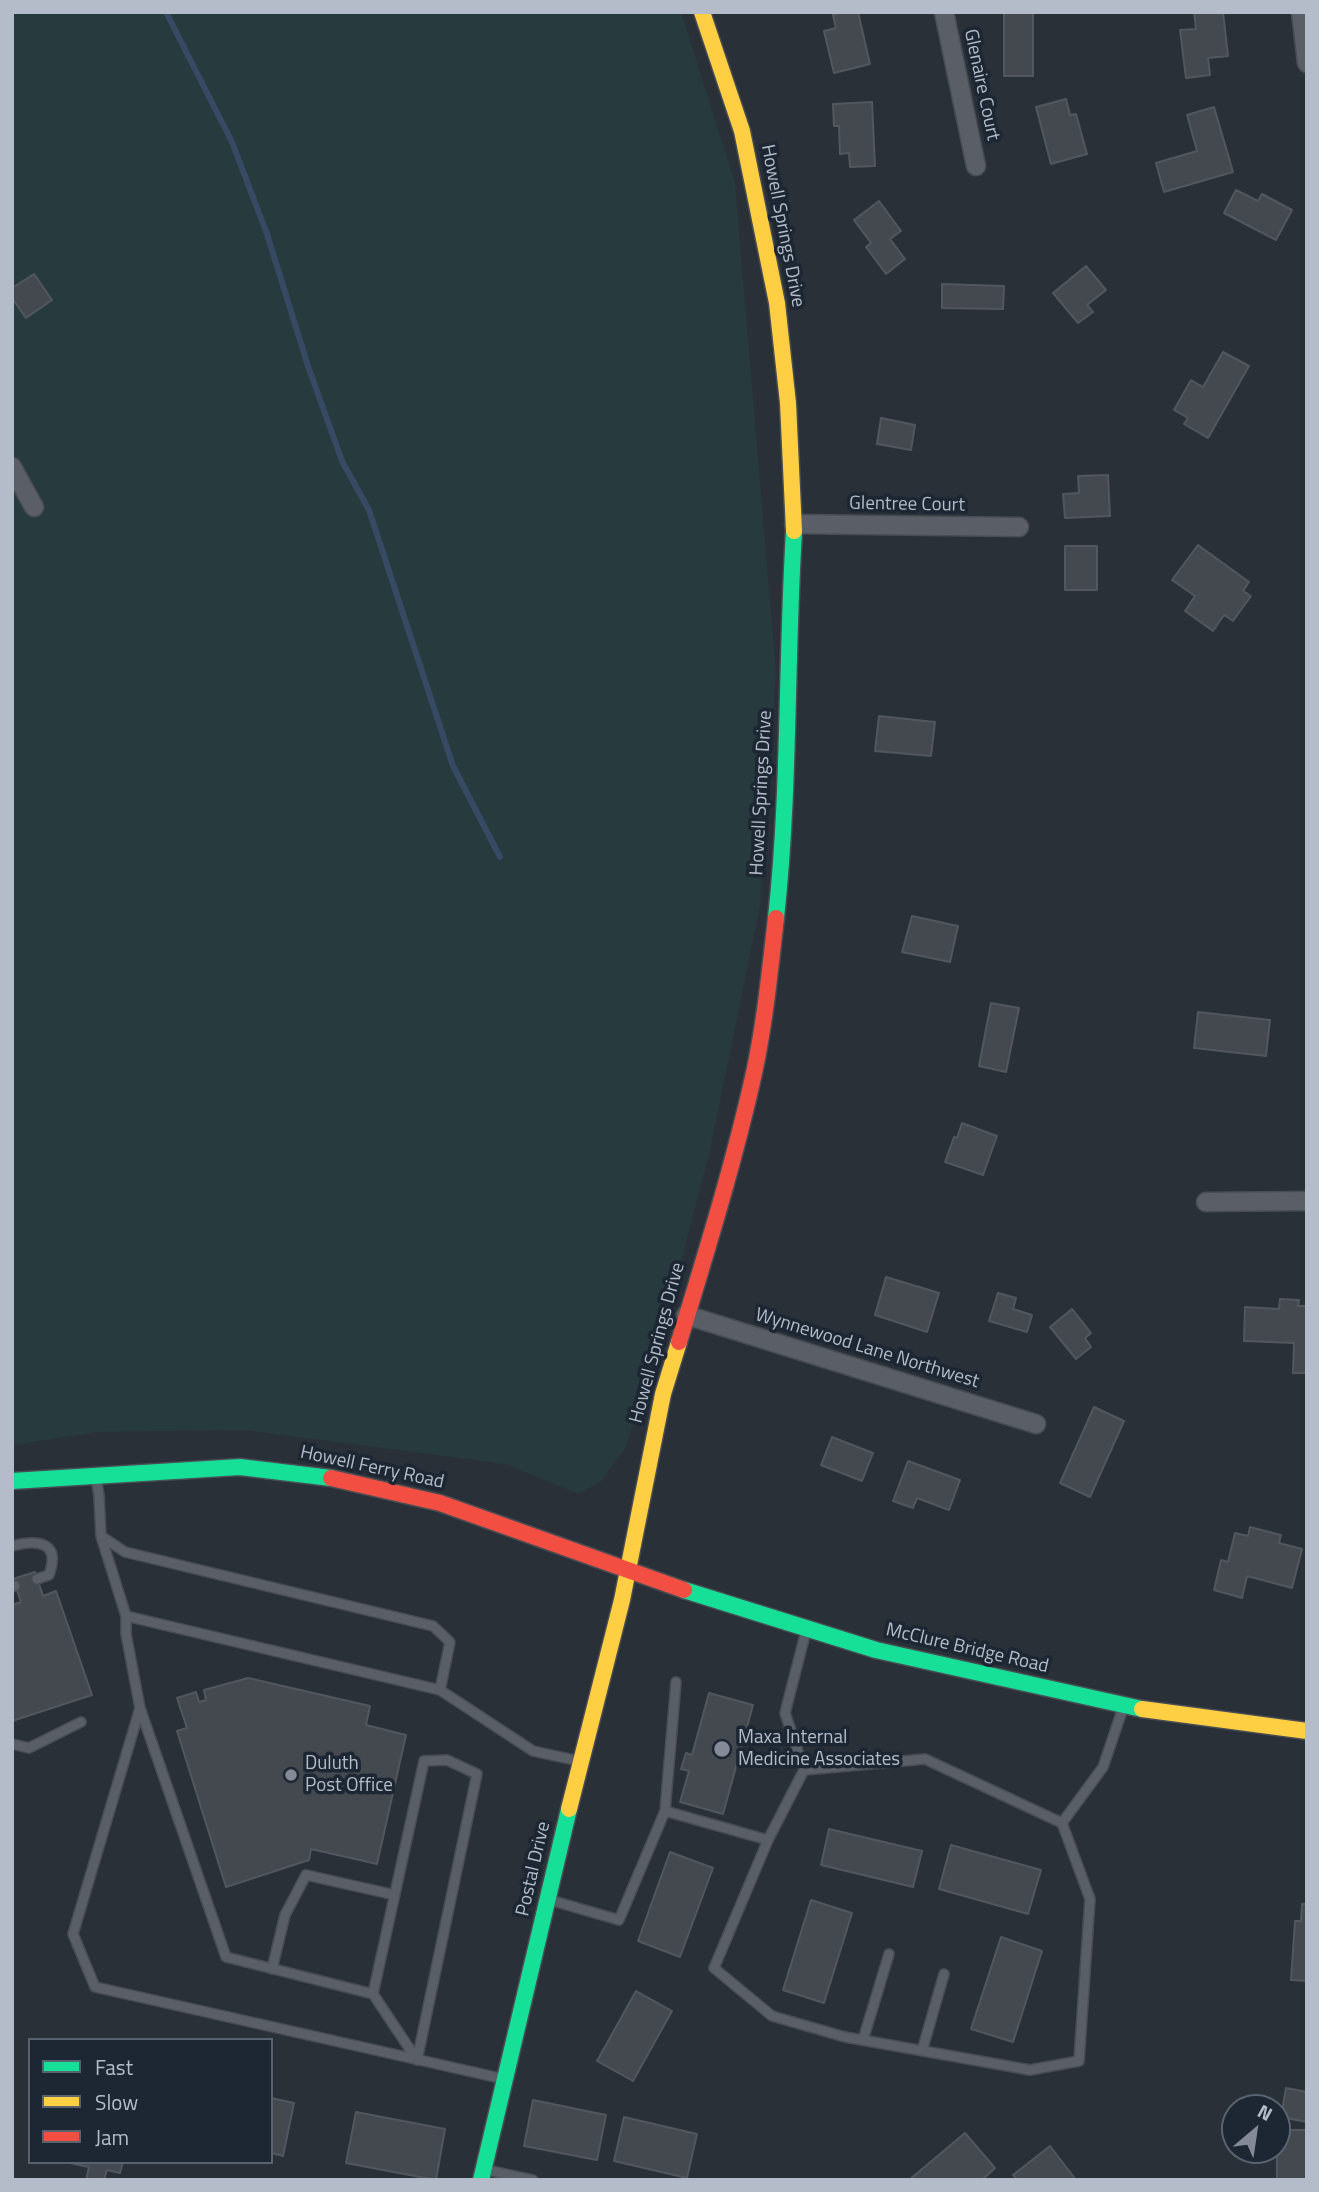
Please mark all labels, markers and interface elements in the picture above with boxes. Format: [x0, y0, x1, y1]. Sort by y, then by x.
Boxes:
street label: Glenaire Court [958, 27, 1004, 143]
street label: Howell Springs Drive [755, 143, 809, 309]
street label: Glentree Court [849, 493, 965, 517]
street label: Howell Springs Drive [746, 710, 778, 876]
street label: Howell Springs Drive [626, 1260, 690, 1426]
street label: Wynnewood Lane Northwest [752, 1304, 982, 1394]
street label: Howell Ferry Road [298, 1442, 446, 1494]
street label: McClure Bridge Road [883, 1619, 1051, 1679]
place label: Maxa Internal Medicine Associates [738, 1727, 900, 1771]
marker: Maxa Internal Medicine Associates [712, 1739, 732, 1759]
place label: Duluth Post Office [305, 1753, 393, 1797]
marker: Duluth Post Office [283, 1767, 299, 1783]
street label: Postal Drive [512, 1819, 556, 1919]
legend [28, 2038, 273, 2164]
text: Fast [95, 2051, 133, 2083]
text: Slow [95, 2086, 138, 2118]
north arrow [1221, 2094, 1291, 2164]
text: N [1253, 2096, 1278, 2128]
text: Jam [95, 2121, 129, 2153]

